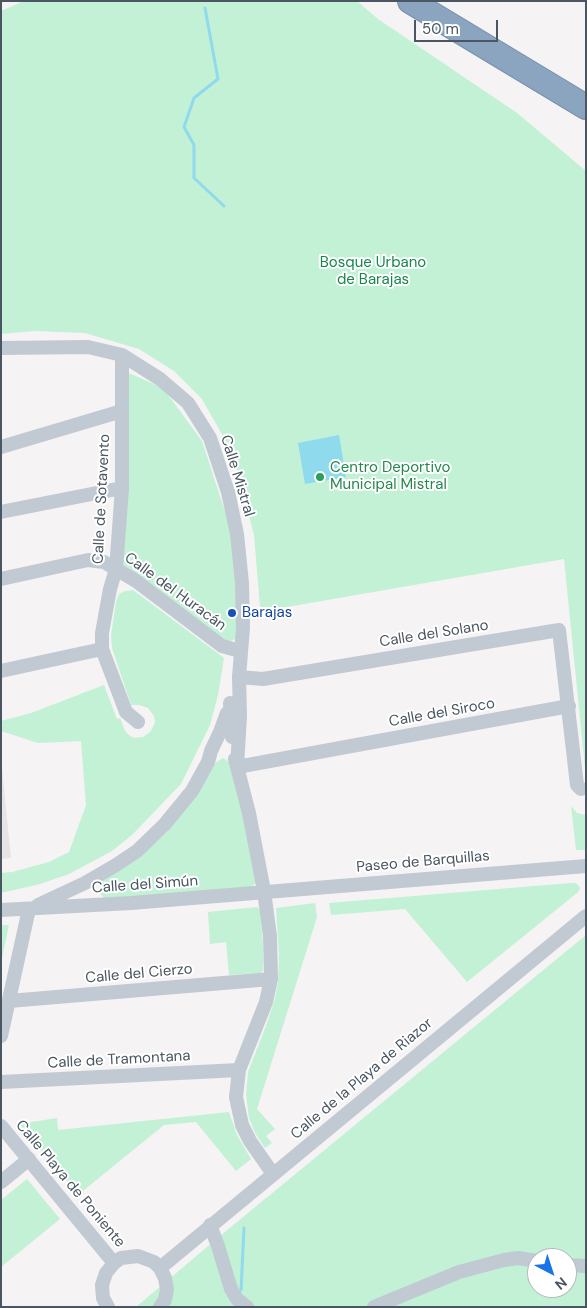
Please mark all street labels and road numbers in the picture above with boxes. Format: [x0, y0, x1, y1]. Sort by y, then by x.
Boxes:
street label: Calle de Sotavento [90, 433, 114, 565]
street label: Calle Mistral [216, 433, 258, 519]
street label: Calle del Huracán [121, 549, 229, 635]
street label: Calle del Solano [378, 617, 490, 651]
street label: Calle del Siroco [388, 695, 496, 731]
street label: Paseo de Barquillas [356, 847, 490, 877]
street label: Calle del Simún [91, 872, 199, 898]
street label: Calle del Cierzo [85, 960, 193, 988]
street label: Calle de la Playa de Riazor [287, 1014, 437, 1144]
street label: Calle de Tramontana [47, 1047, 191, 1073]
street label: Calle Playa de Poniente [11, 1117, 129, 1251]

